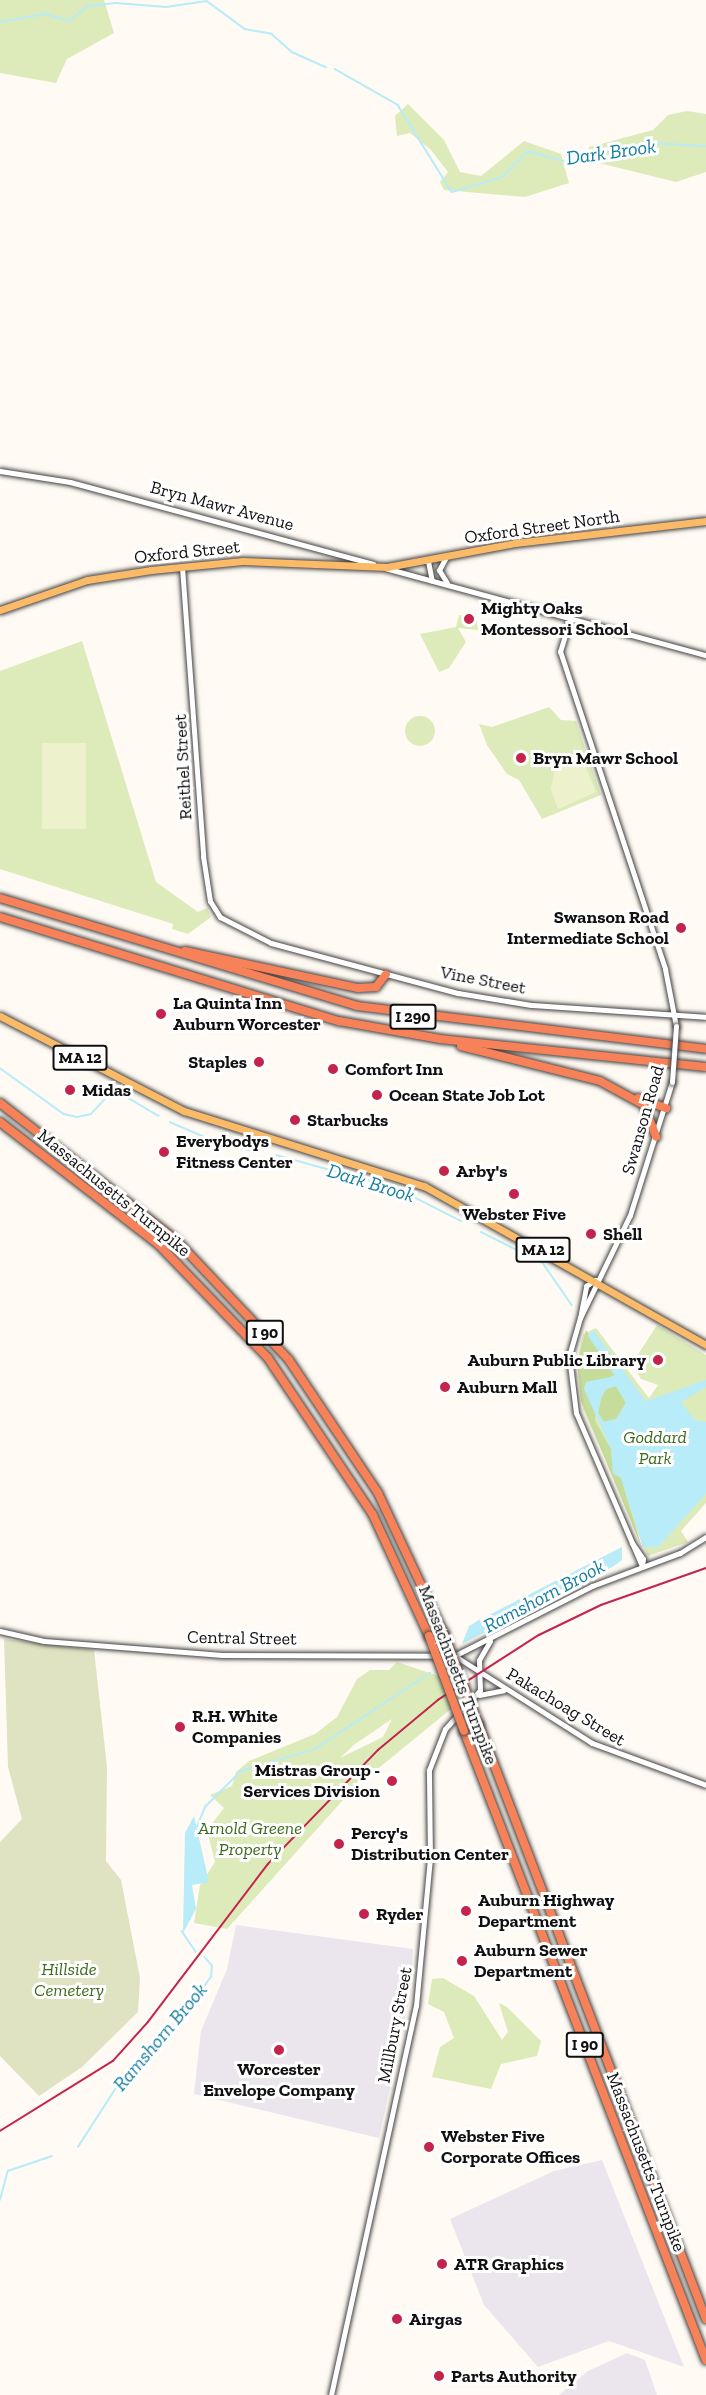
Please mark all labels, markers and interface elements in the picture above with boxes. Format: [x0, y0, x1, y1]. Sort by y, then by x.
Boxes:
water label: Dark Brook [564, 134, 658, 170]
street label: Bryn Mawr Avenue [147, 476, 297, 536]
street label: Oxford Street North [463, 505, 621, 549]
street label: Oxford Street [133, 536, 241, 568]
place label: Mighty Oaks Montessori School [481, 598, 628, 640]
marker: Mighty Oaks Montessori School [462, 612, 476, 626]
street label: Reithel Street [169, 714, 197, 820]
place label: Bryn Mawr School [533, 747, 678, 769]
marker: Bryn Mawr School [514, 751, 528, 765]
place label: Swanson Road Intermediate School [507, 907, 669, 950]
marker: Swanson Road Intermediate School [674, 921, 688, 935]
street label: Vine Street [438, 961, 528, 999]
place label: La Quinta Inn Auburn Worcester [173, 993, 321, 1036]
road number: I 290 [389, 1004, 437, 1030]
marker: La Quinta Inn Auburn Worcester [154, 1007, 168, 1021]
road number: MA 12 [52, 1045, 109, 1071]
place label: Staples [188, 1051, 247, 1073]
marker: Staples [252, 1055, 266, 1069]
place label: Comfort Inn [345, 1058, 443, 1080]
marker: Comfort Inn [326, 1062, 340, 1076]
street label: Swanson Road [617, 1063, 669, 1177]
place label: Midas [82, 1079, 131, 1101]
marker: Midas [63, 1083, 77, 1097]
place label: Ocean State Job Lot [389, 1084, 545, 1106]
marker: Ocean State Job Lot [370, 1088, 384, 1102]
place label: Starbucks [307, 1109, 388, 1131]
marker: Starbucks [288, 1113, 302, 1127]
street label: Massachusetts Turnpike [33, 1125, 195, 1261]
place label: Everybodys Fitness Center [176, 1131, 293, 1174]
marker: Everybodys Fitness Center [157, 1145, 171, 1159]
water label: Dark Brook [324, 1158, 418, 1208]
place label: Arby's [456, 1160, 507, 1182]
marker: Arby's [437, 1164, 451, 1178]
marker: Webster Five [507, 1187, 521, 1201]
place label: Webster Five [462, 1203, 566, 1225]
place label: Shell [603, 1223, 642, 1245]
marker: Shell [584, 1227, 598, 1241]
road number: MA 12 [514, 1237, 572, 1263]
road number: I 90 [246, 1320, 284, 1346]
place label: Auburn Public Library [468, 1349, 646, 1371]
marker: Auburn Public Library [651, 1353, 665, 1367]
place label: Auburn Mall [457, 1376, 557, 1398]
marker: Auburn Mall [438, 1380, 452, 1394]
park label: Goddard Park [623, 1427, 687, 1470]
water label: Ramshorn Brook [479, 1554, 609, 1638]
street label: Massachusetts Turnpike [414, 1582, 502, 1768]
street label: Central Street [187, 1626, 297, 1650]
street label: Pakachoag Street [503, 1663, 629, 1751]
place label: R.H. White Companies [192, 1706, 281, 1748]
marker: R.H. White Companies [173, 1720, 187, 1734]
place label: Mistras Group - Services Division [243, 1760, 380, 1802]
marker: Mistras Group - Services Division [385, 1774, 399, 1788]
park label: Arnold Greene Property [198, 1818, 302, 1860]
place label: Percy's Distribution Center [351, 1823, 509, 1866]
marker: Percy's Distribution Center [332, 1837, 346, 1851]
place label: Auburn Highway Department [478, 1890, 614, 1932]
place label: Ryder [376, 1903, 423, 1925]
marker: Auburn Highway Department [459, 1904, 473, 1918]
marker: Ryder [357, 1907, 371, 1921]
place label: Auburn Sewer Department [474, 1940, 588, 1982]
marker: Auburn Sewer Department [455, 1954, 469, 1968]
park label: Hillside Cemetery [34, 1959, 104, 2002]
street label: Millbury Street [373, 1965, 417, 2085]
water label: Ramshorn Brook [108, 1978, 212, 2096]
road number: I 90 [566, 2032, 604, 2058]
marker: Worcester Envelope Company [272, 2043, 286, 2057]
place label: Worcester Envelope Company [203, 2059, 355, 2102]
street label: Massachusetts Turnpike [602, 2069, 690, 2255]
place label: Webster Five Corporate Offices [441, 2126, 580, 2168]
marker: Webster Five Corporate Offices [422, 2140, 436, 2154]
place label: ATR Graphics [454, 2253, 564, 2275]
marker: ATR Graphics [435, 2257, 449, 2271]
place label: Airgas [409, 2308, 462, 2330]
marker: Airgas [390, 2312, 404, 2326]
place label: Parts Authority [451, 2365, 577, 2387]
marker: Parts Authority [432, 2369, 446, 2383]

